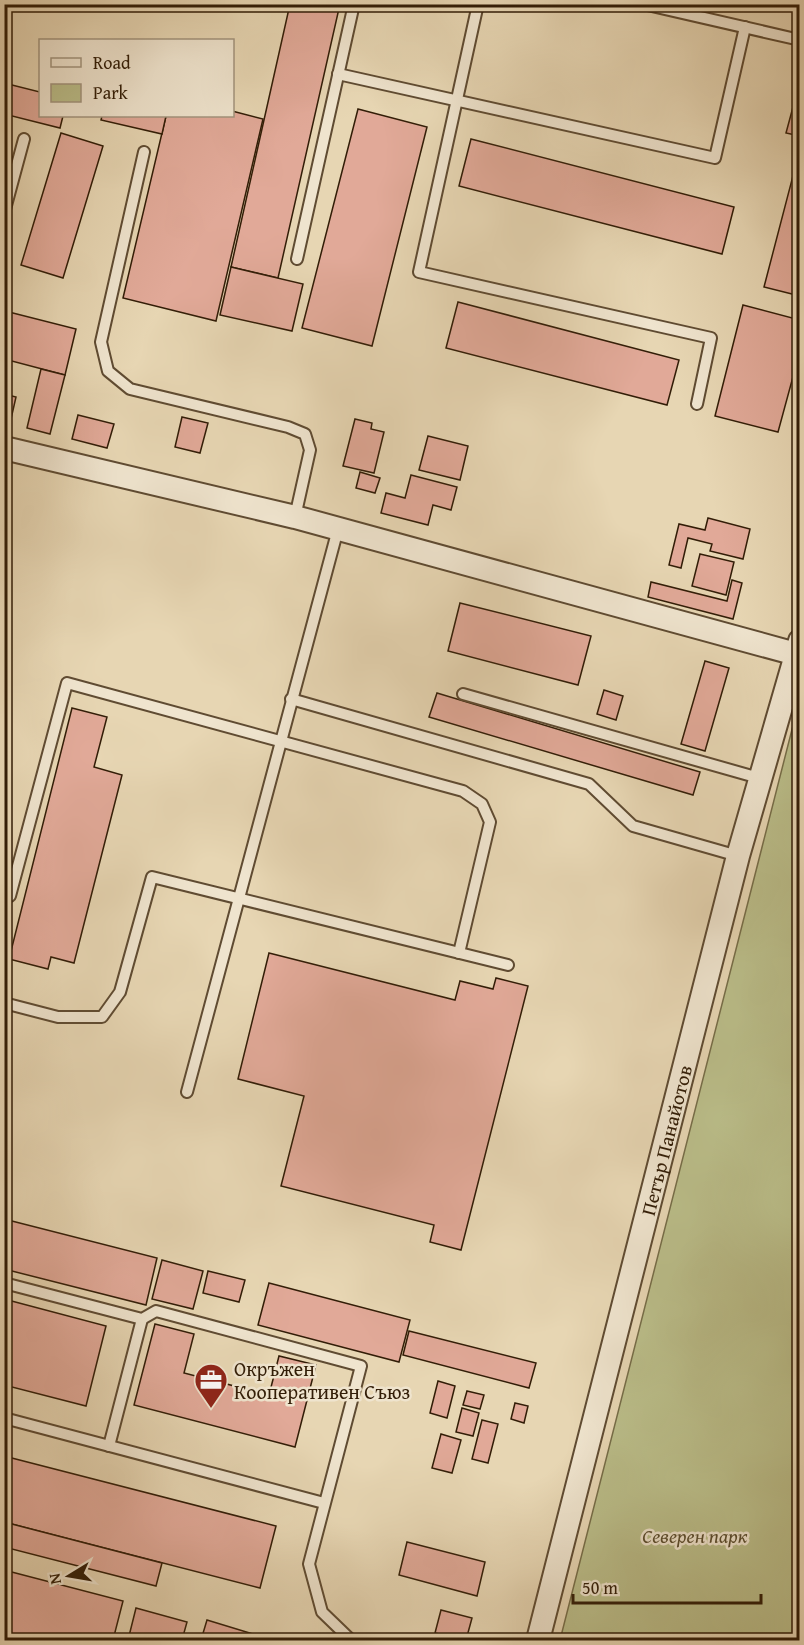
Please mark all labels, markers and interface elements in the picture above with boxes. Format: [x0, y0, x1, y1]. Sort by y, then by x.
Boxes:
legend [39, 39, 234, 117]
text: Road [93, 49, 131, 76]
text: Park [93, 79, 129, 106]
street label: Петър Панайотов [632, 1062, 699, 1218]
place label: Окръжен Кооперативен Съюз [234, 1354, 410, 1406]
office icon: Окръжен Кооперативен Съюз [193, 1362, 229, 1409]
park label: Северен парк [642, 1521, 748, 1550]
north arrow [39, 1546, 99, 1606]
scale bar [573, 1567, 760, 1605]
text: N [41, 1571, 67, 1586]
text: 50 m [582, 1574, 618, 1601]

